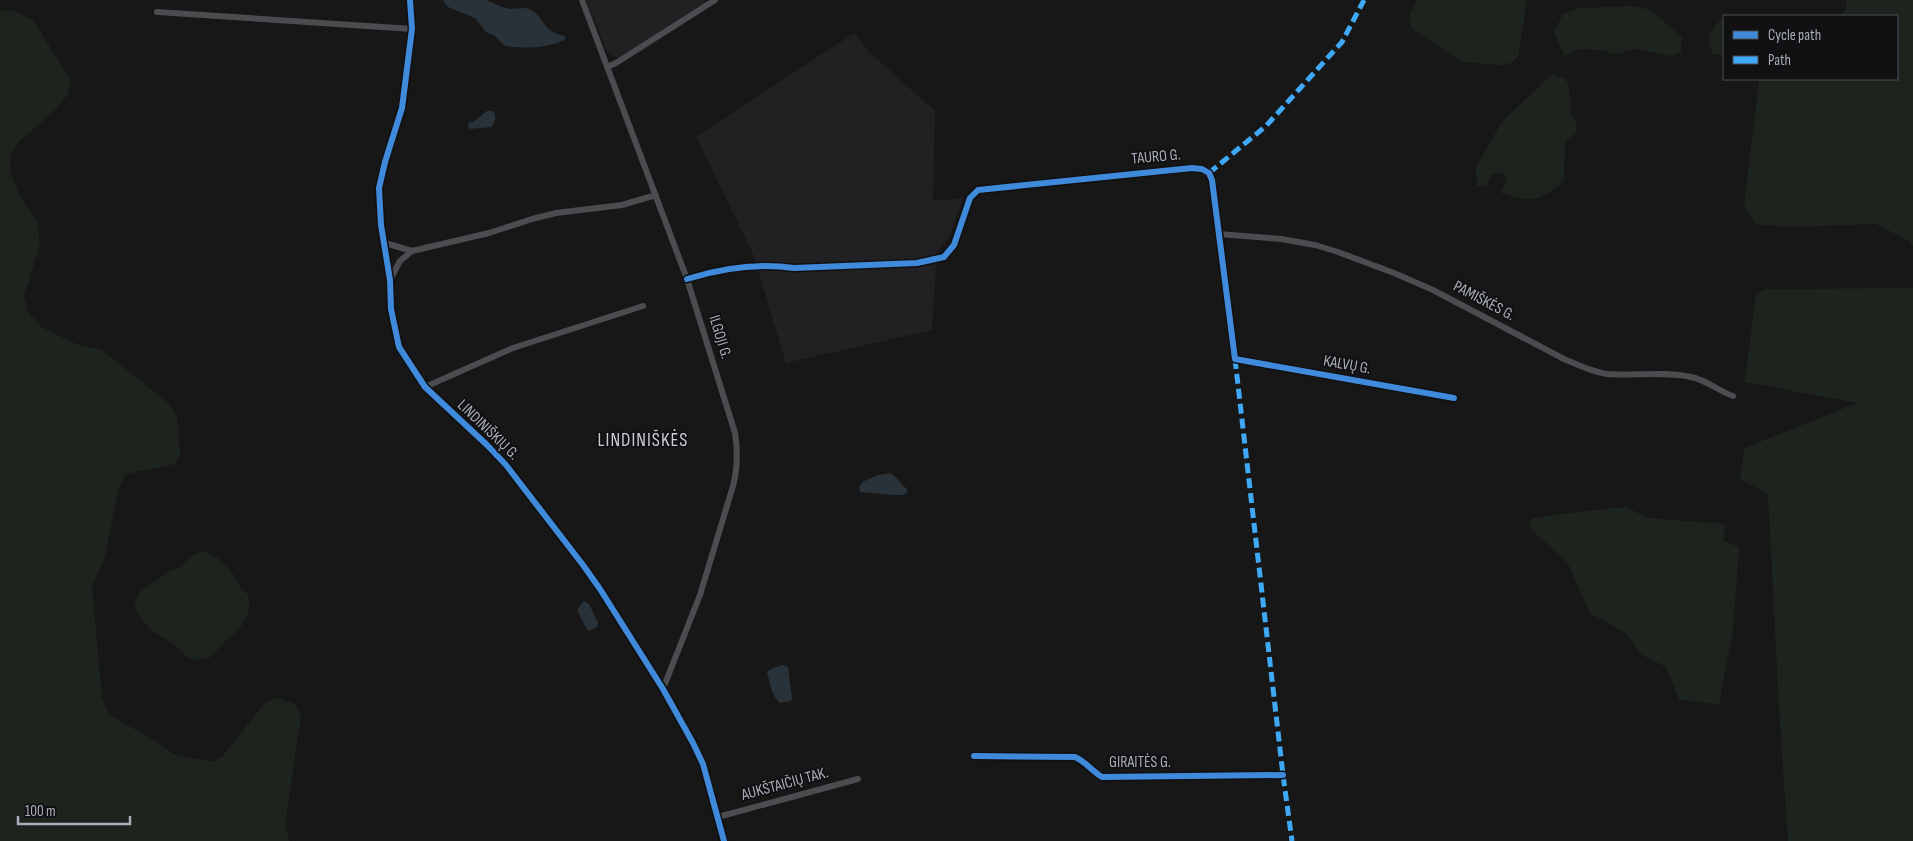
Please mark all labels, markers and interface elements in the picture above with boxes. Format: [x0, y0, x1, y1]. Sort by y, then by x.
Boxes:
legend [1723, 15, 1898, 80]
text: Cycle path [1768, 26, 1821, 45]
text: Path [1768, 51, 1791, 70]
street label: TAURO G. [1131, 145, 1181, 169]
street label: PAMIŠKĖS G. [1450, 277, 1518, 325]
street label: ILGOJI G. [704, 313, 736, 361]
street label: KALVŲ G. [1322, 351, 1372, 379]
street label: LINDINIŠKIŲ G. [453, 396, 523, 464]
district label: LINDINIŠKĖS [598, 429, 688, 452]
street label: GIRAITĖS G. [1109, 753, 1171, 772]
street label: AUKŠTAIČIŲ TAK. [739, 763, 831, 805]
scale bar [18, 794, 130, 826]
text: 100 m [25, 802, 56, 821]

